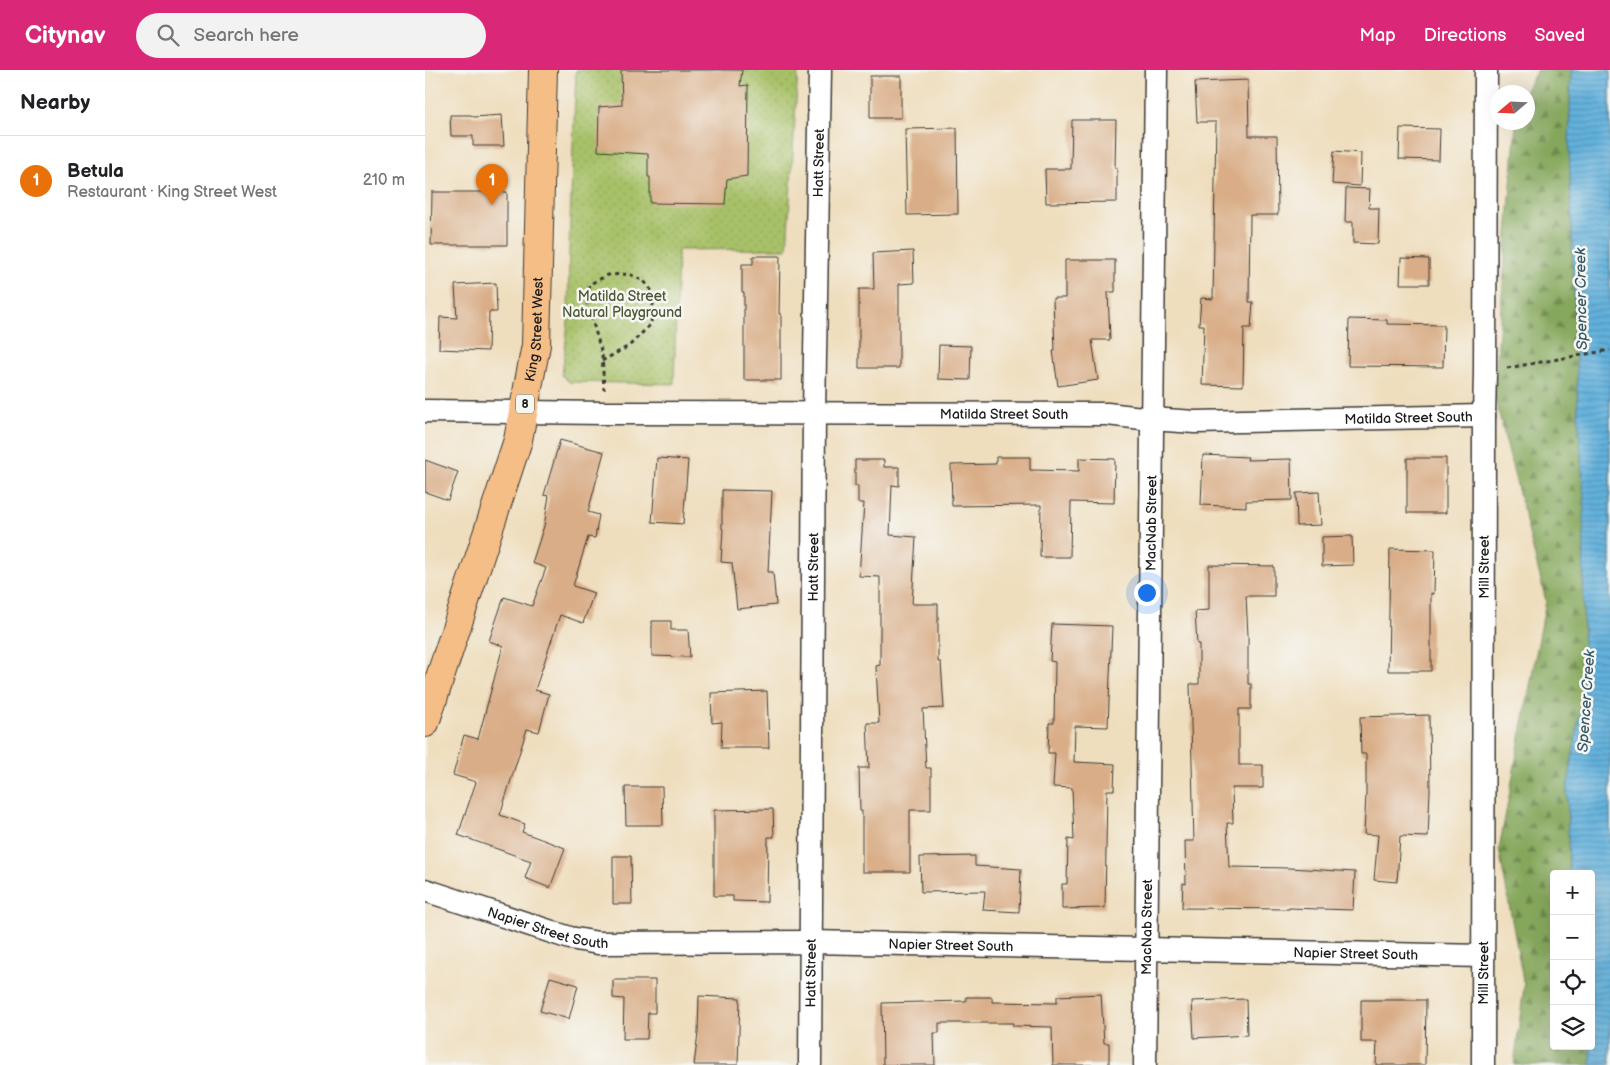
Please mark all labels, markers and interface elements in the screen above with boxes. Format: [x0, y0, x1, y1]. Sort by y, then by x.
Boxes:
search box [136, 13, 486, 58]
text: Citynav [25, 21, 106, 50]
icon: search [154, 21, 182, 49]
text: Search here [194, 24, 299, 47]
text: Map [1360, 25, 1396, 46]
text: Directions [1424, 25, 1506, 46]
text: Saved [1534, 25, 1585, 46]
north arrow [1490, 85, 1535, 130]
text: Nearby [20, 90, 90, 115]
street label: Hatt Street [810, 128, 828, 198]
text: Betula [67, 160, 124, 183]
pin: 1 [476, 164, 508, 205]
text: 1 [33, 171, 39, 190]
text: 210 m [363, 171, 405, 190]
text: Restaurant · King Street West [67, 183, 277, 202]
water label: Spencer Creek [1571, 247, 1592, 350]
street label: King Street West [521, 276, 547, 383]
park label: Matilda Street Natural Playground [562, 288, 682, 321]
road number: 8 [516, 394, 534, 414]
street label: Matilda Street South [940, 406, 1068, 423]
street label: Matilda Street South [1344, 408, 1473, 428]
street label: MacNab Street [1142, 474, 1161, 571]
street label: Hatt Street [805, 532, 822, 601]
street label: Mill Street [1476, 534, 1493, 599]
your location [1134, 580, 1160, 606]
water label: Spencer Creek [1573, 649, 1600, 753]
map controls [1550, 870, 1595, 1050]
button: + [1550, 870, 1595, 915]
street label: MacNab Street [1138, 878, 1156, 975]
street label: Napier Street South [485, 903, 609, 952]
button: − [1550, 915, 1595, 960]
street label: Napier Street South [888, 936, 1014, 955]
street label: Hatt Street [802, 938, 820, 1007]
street label: Mill Street [1475, 940, 1492, 1005]
street label: Napier Street South [1293, 944, 1419, 964]
button: locate [1550, 960, 1595, 1005]
button: layers [1550, 1005, 1595, 1050]

